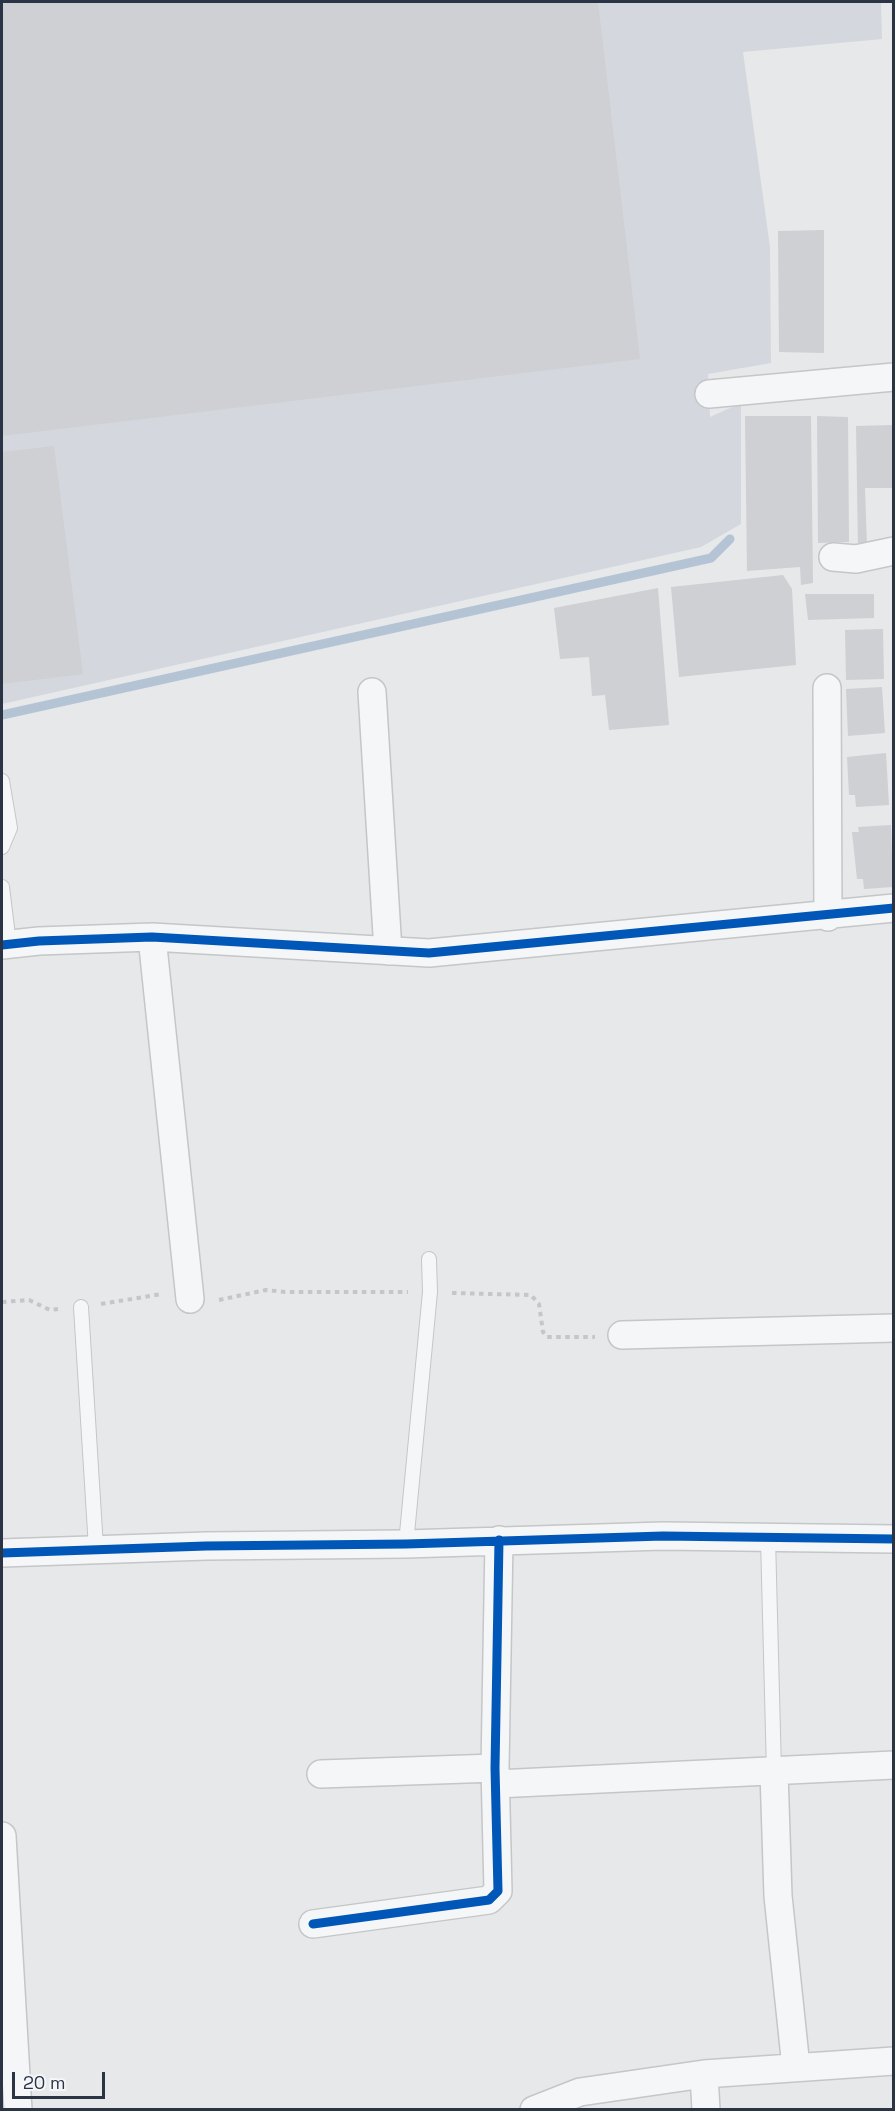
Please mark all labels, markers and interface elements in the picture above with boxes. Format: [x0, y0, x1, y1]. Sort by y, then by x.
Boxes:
scale bar [15, 2060, 108, 2098]
text: 20 m [23, 2071, 66, 2094]

